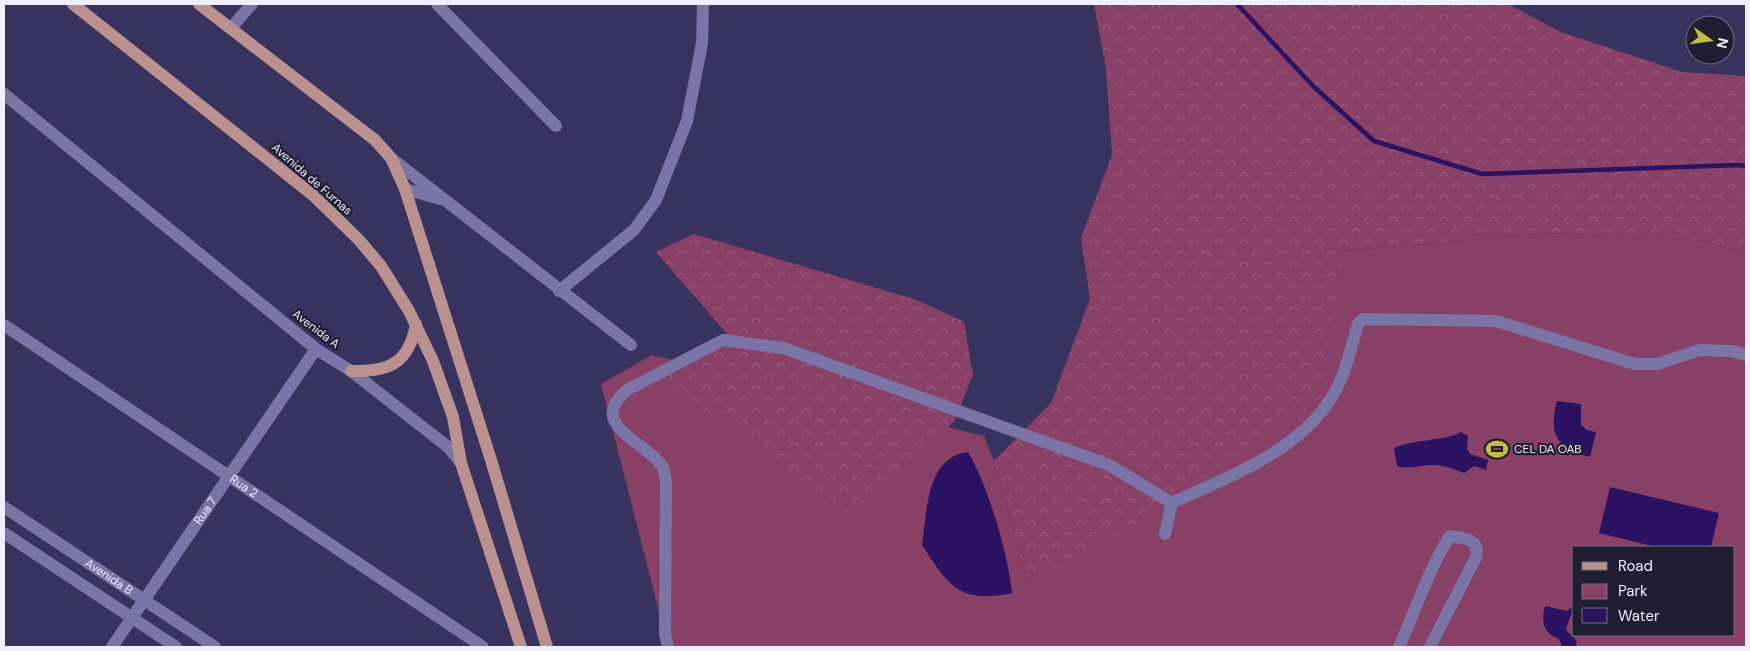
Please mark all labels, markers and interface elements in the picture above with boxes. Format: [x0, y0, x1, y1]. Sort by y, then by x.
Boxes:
north arrow [1685, 15, 1735, 65]
text: N [1713, 36, 1733, 50]
street label: Avenida de Furnas [268, 140, 356, 218]
street label: Avenida A [289, 306, 343, 352]
sports icon: CEL DA OAB [1484, 436, 1510, 462]
place label: CEL DA OAB [1514, 441, 1582, 457]
street label: Rua 2 [227, 471, 261, 501]
street label: Rua 7 [190, 494, 220, 528]
legend [1572, 546, 1735, 636]
street label: Avenida B [82, 555, 136, 598]
text: Road [1618, 556, 1653, 576]
text: Park [1618, 581, 1648, 601]
text: Water [1618, 606, 1660, 626]

